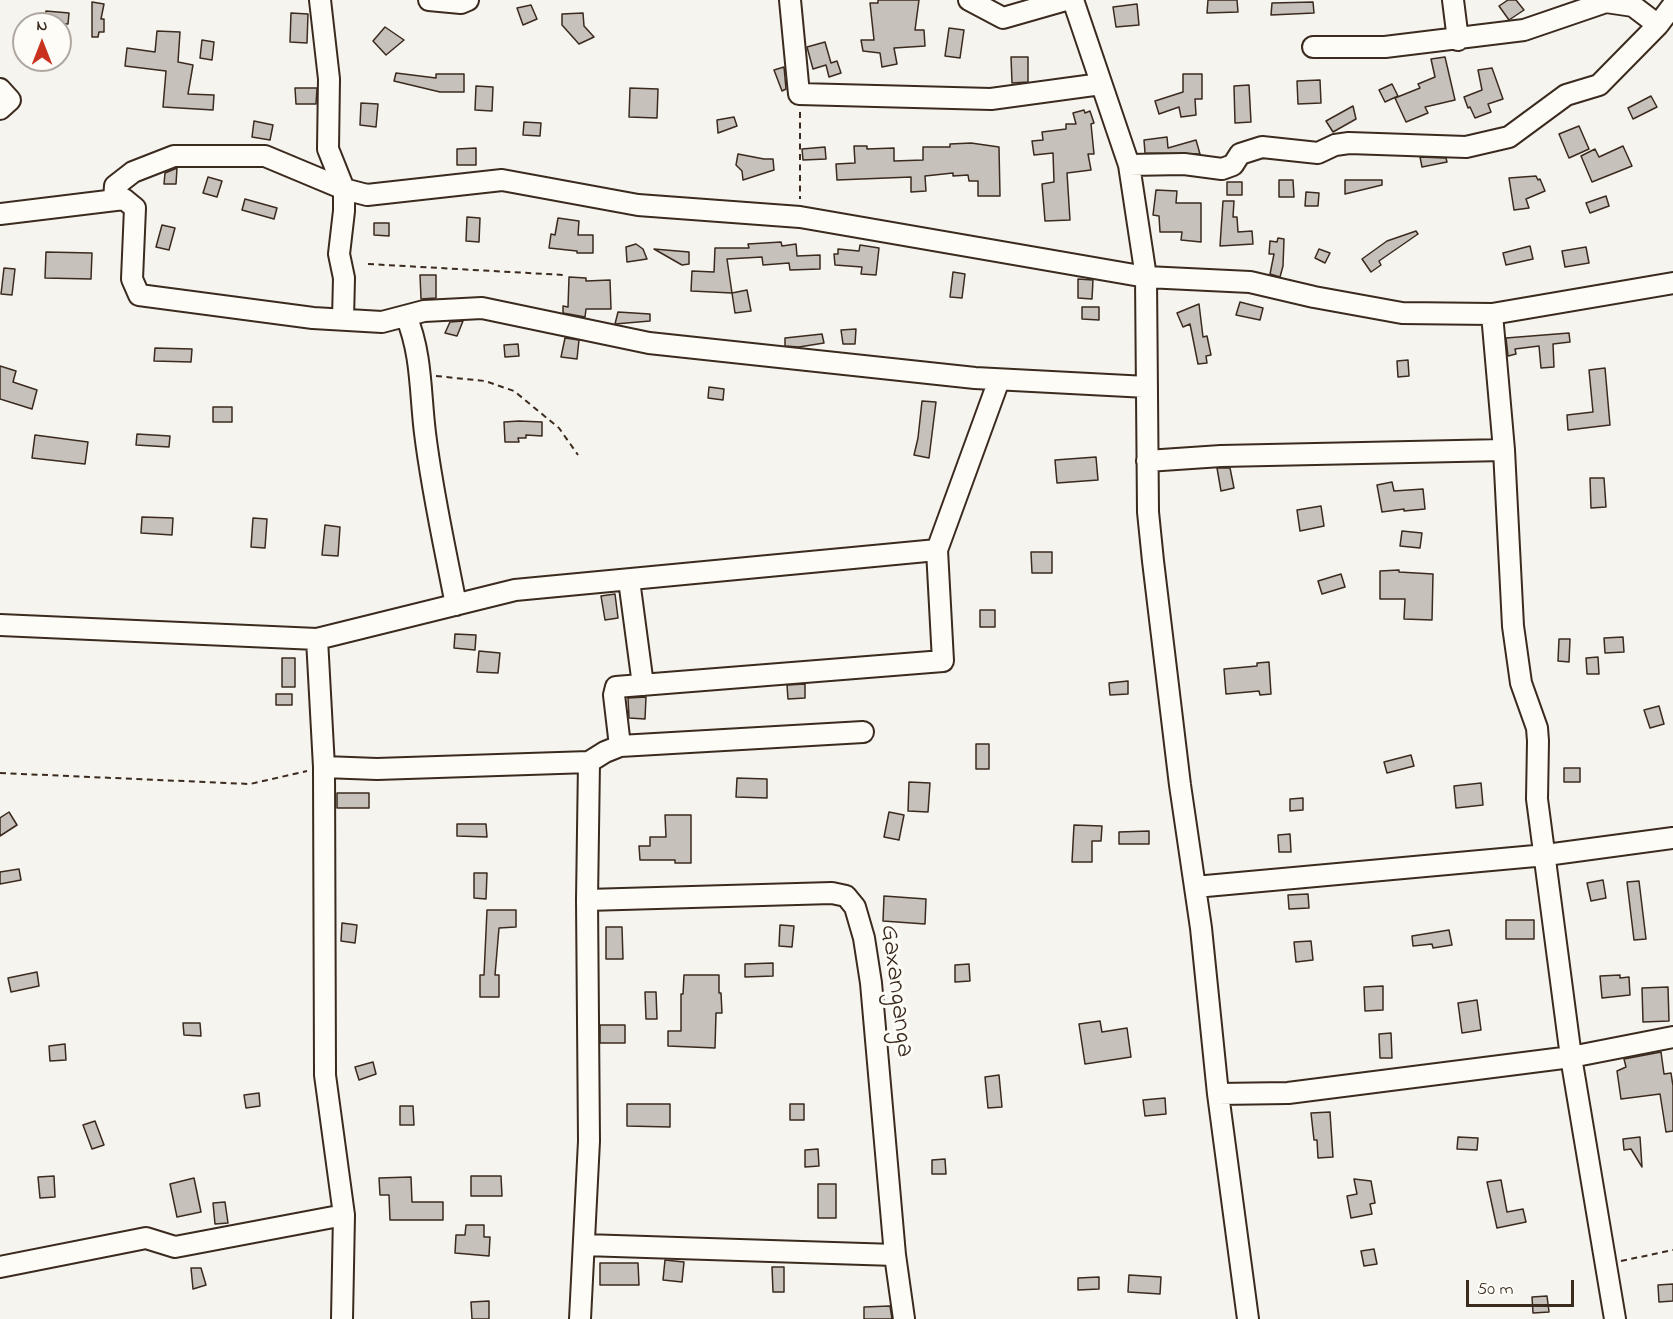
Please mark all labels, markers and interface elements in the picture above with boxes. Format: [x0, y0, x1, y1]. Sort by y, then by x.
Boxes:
north arrow [12, 12, 72, 72]
text: N [37, 14, 47, 38]
street label: Gaxanganga [871, 923, 919, 1059]
scale bar [1469, 1268, 1577, 1306]
text: 50 m [1477, 1277, 1514, 1303]

